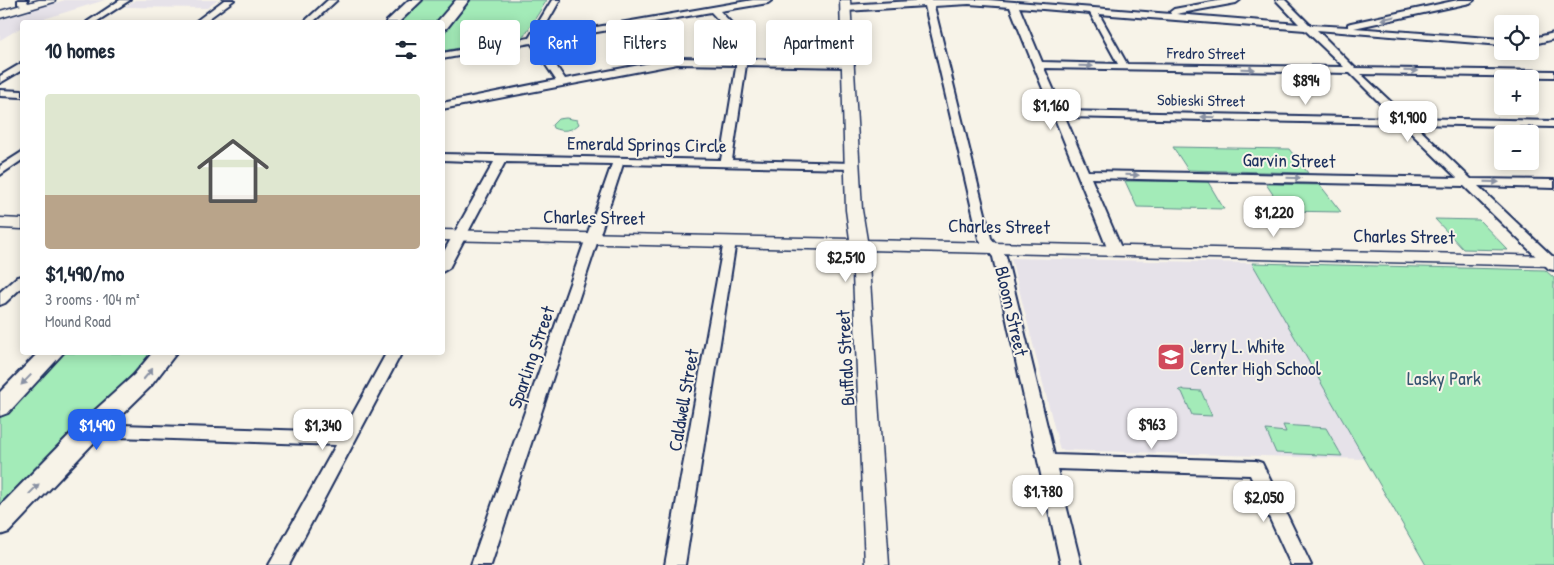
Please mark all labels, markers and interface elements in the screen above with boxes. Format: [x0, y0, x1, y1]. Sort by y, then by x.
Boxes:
one-way arrow [1381, 14, 1396, 22]
map controls [1494, 15, 1539, 170]
button: locate [1494, 15, 1539, 60]
chip: Buy [460, 20, 520, 65]
chip: Rent [530, 20, 596, 65]
chip: Filters [606, 20, 684, 65]
chip: New [694, 20, 756, 65]
chip: Apartment [766, 20, 872, 65]
text: 10 homes [45, 36, 115, 65]
icon: filters [392, 36, 420, 64]
street label: Fredro Street [1166, 41, 1246, 65]
one-way arrow [1078, 62, 1094, 70]
pin: $894 [1276, 64, 1336, 106]
one-way arrow [1240, 65, 1256, 73]
one-way arrow [1403, 67, 1419, 75]
text: $894 [1293, 69, 1319, 91]
button: + [1494, 70, 1539, 115]
pin: $1,160 [1010, 88, 1092, 131]
street label: Sobieski Street [1157, 88, 1246, 112]
text: $1,160 [1033, 94, 1069, 116]
pin: $1,900 [1367, 100, 1449, 143]
text: $1,900 [1389, 106, 1427, 128]
one-way arrow [1200, 113, 1216, 121]
button: − [1494, 125, 1539, 170]
icon: home [188, 126, 278, 216]
street label: Emerald Springs Circle [567, 130, 727, 158]
street label: Garvin Street [1242, 146, 1336, 174]
one-way arrow [1124, 171, 1140, 179]
one-way arrow [1286, 175, 1302, 183]
one-way arrow [1484, 179, 1500, 187]
pin: $1,220 [1233, 196, 1315, 238]
text: $1,220 [1254, 201, 1294, 223]
street label: Charles Street [543, 203, 646, 231]
street label: Charles Street [948, 212, 1051, 240]
street label: Charles Street [1353, 222, 1456, 250]
pin: $2,510 [805, 240, 887, 283]
text: $2,510 [827, 246, 865, 268]
text: $1,490/mo [45, 259, 124, 288]
street label: Bloom Street [989, 263, 1035, 359]
text: 3 rooms · 104 m² [45, 288, 140, 310]
street label: Sparling Street [501, 302, 561, 412]
street label: Buffalo Street [829, 309, 860, 407]
text: Mound Road [45, 310, 111, 332]
place label: Jerry L. White Center High School [1190, 333, 1322, 381]
school or university icon: Jerry L. White Center High School [1156, 342, 1186, 372]
street label: Caldwell Street [661, 346, 705, 453]
park label: Lasky Park [1407, 365, 1481, 391]
one-way arrow [143, 367, 154, 380]
one-way arrow [21, 373, 33, 385]
pin: $1,490 [56, 408, 138, 451]
pin: $1,340 [282, 408, 364, 451]
pin: $963 [1122, 408, 1182, 450]
text: $963 [1138, 413, 1166, 435]
text: $1,490 [79, 414, 115, 436]
text: $1,340 [304, 414, 342, 436]
pin: $1,780 [1002, 474, 1084, 517]
text: $1,780 [1023, 480, 1063, 502]
pin: $2,050 [1223, 480, 1305, 523]
one-way arrow [28, 483, 40, 495]
text: $2,050 [1244, 486, 1284, 508]

